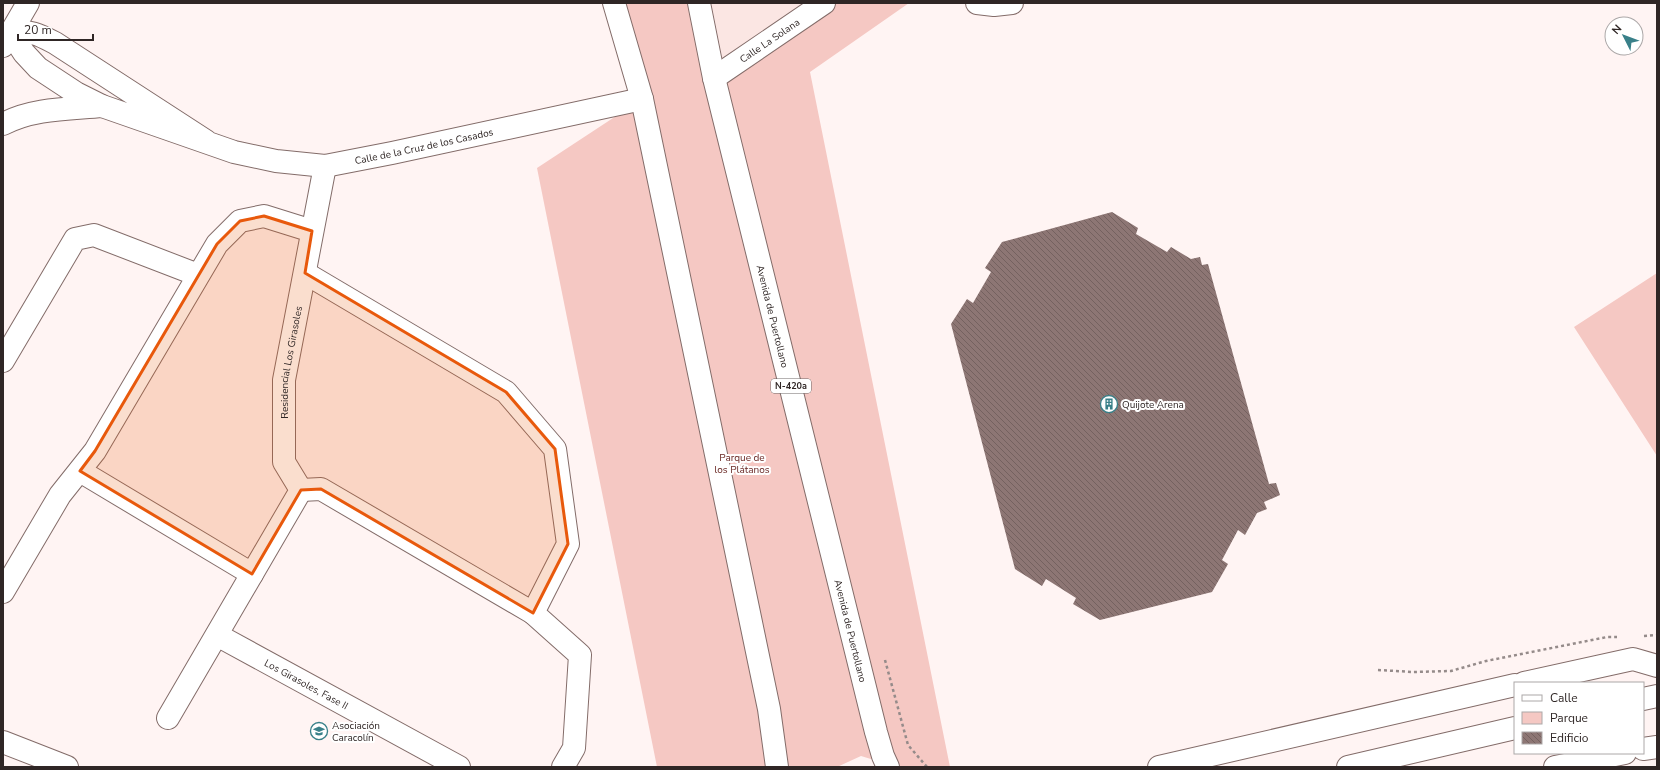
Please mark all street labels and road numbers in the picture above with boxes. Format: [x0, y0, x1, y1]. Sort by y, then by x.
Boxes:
street label: Calle La Solana [737, 16, 803, 67]
street label: Calle de la Cruz de los Casados [353, 125, 495, 168]
street label: Avenida de Puertollano [753, 264, 792, 370]
street label: Residencial Los Girasoles [278, 305, 306, 419]
road number: N-420a [771, 379, 811, 393]
street label: Avenida de Puertollano [830, 578, 870, 684]
street label: Los Girasoles, Fase II [262, 656, 350, 713]

